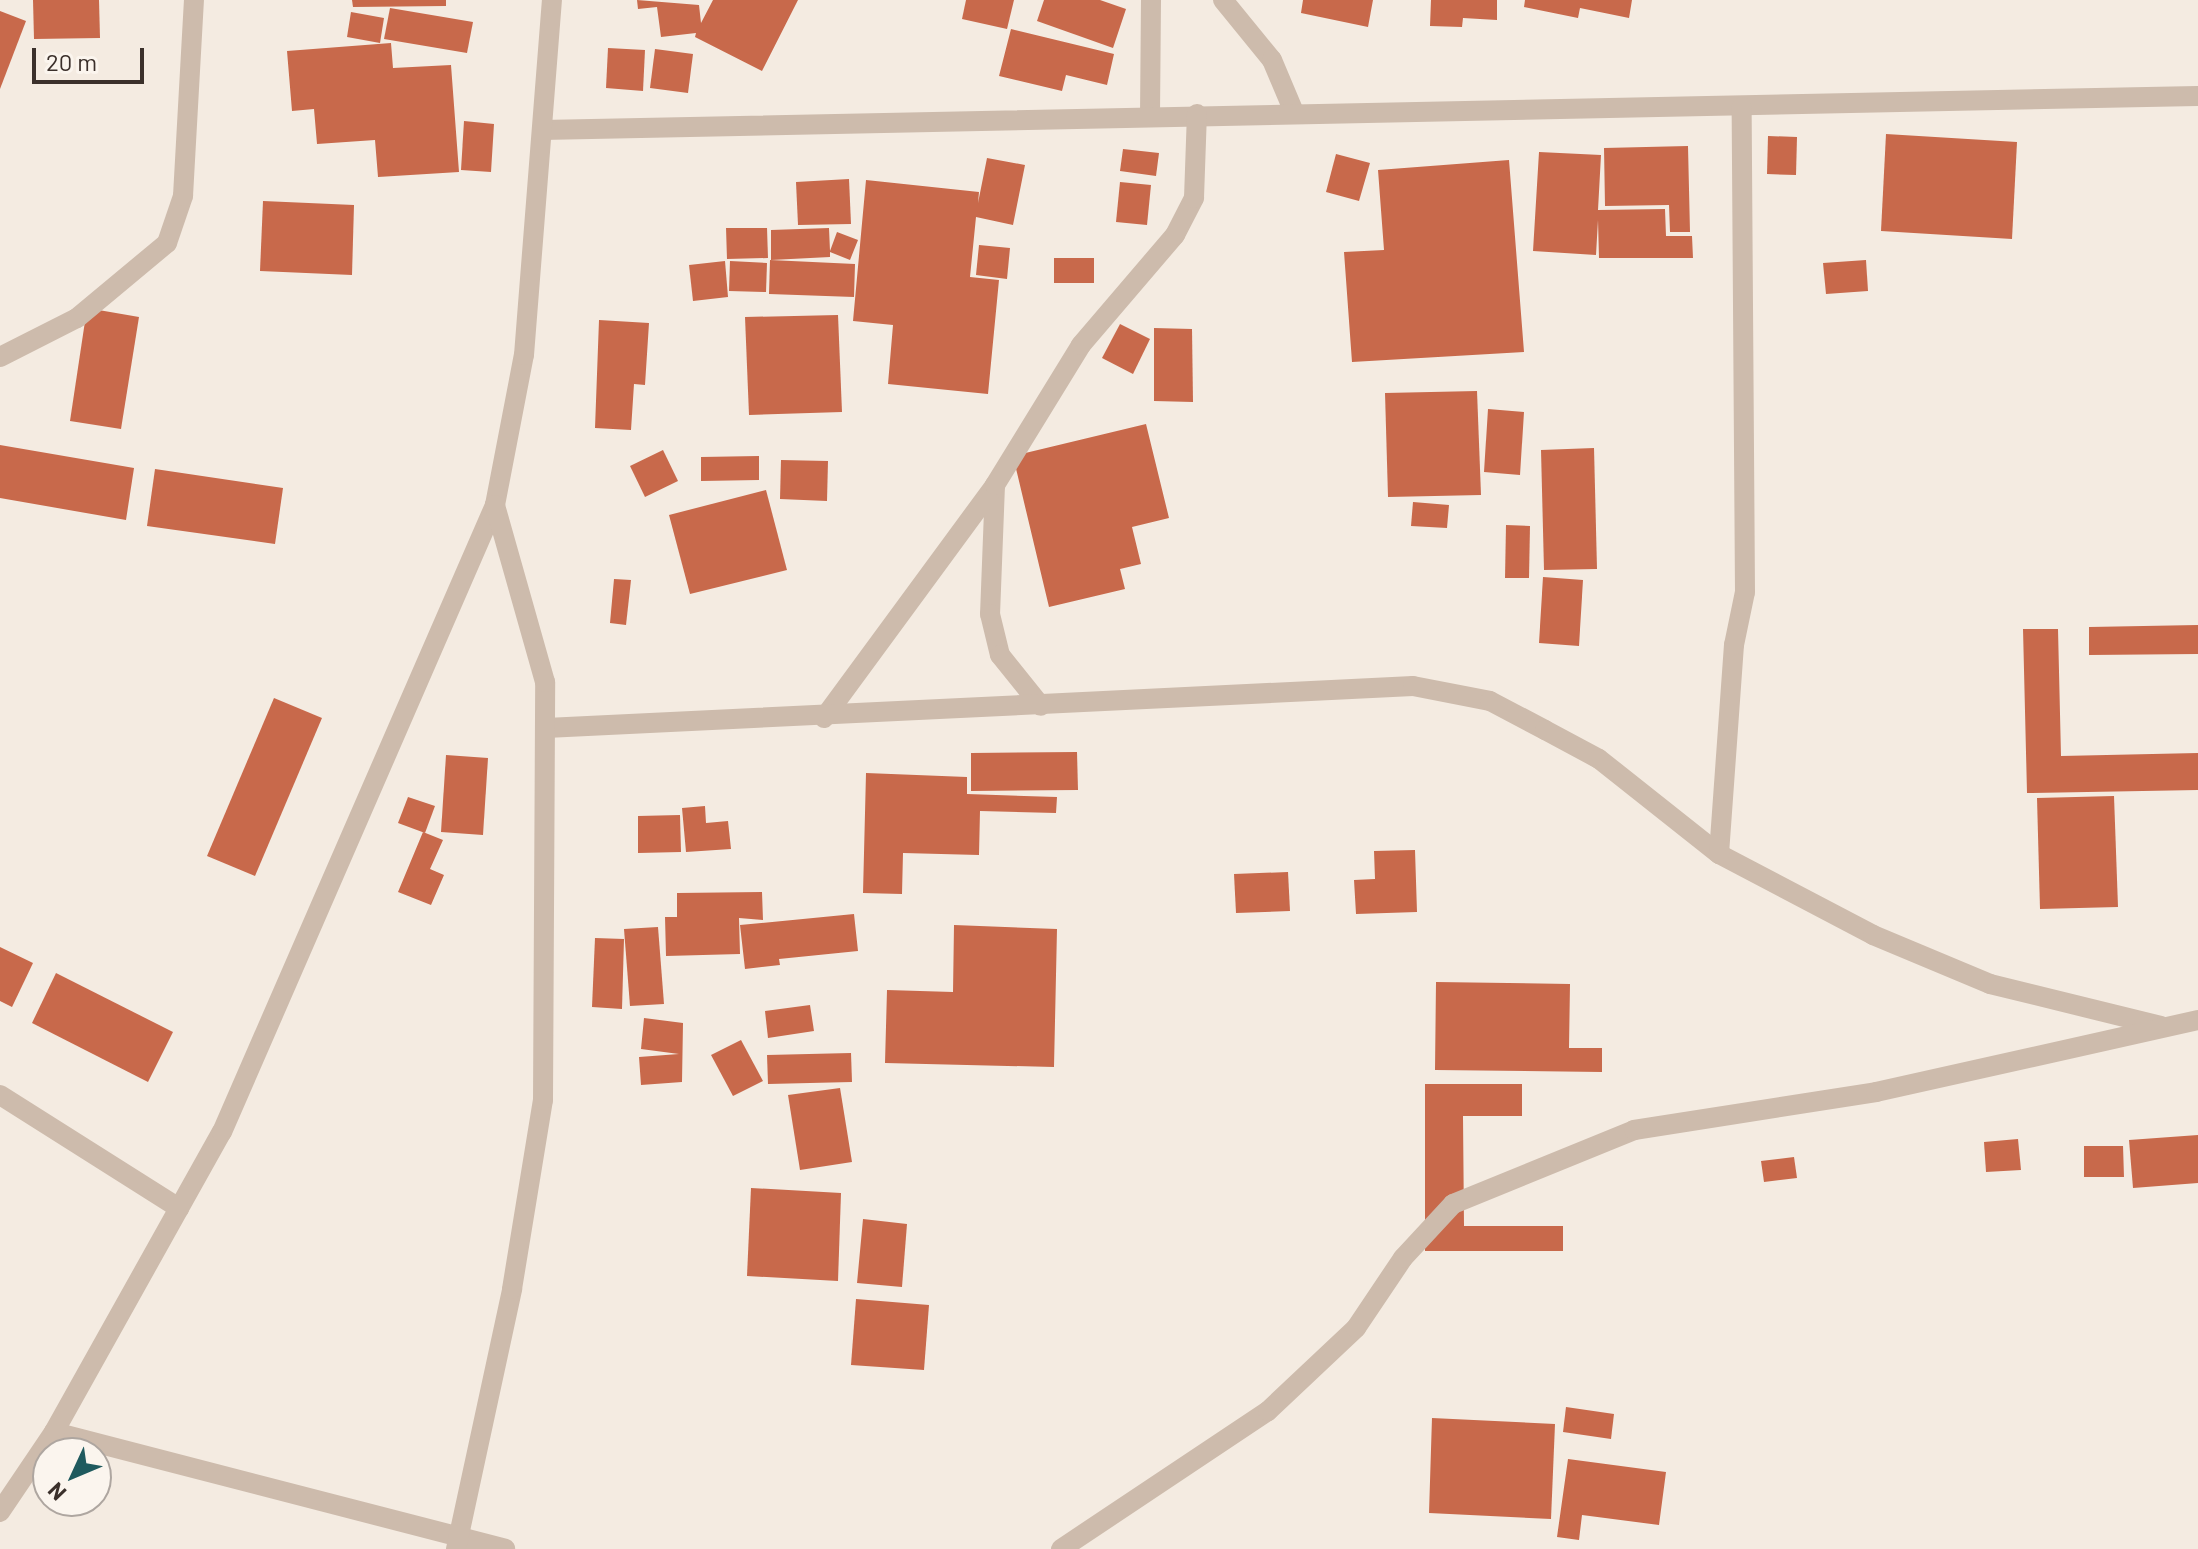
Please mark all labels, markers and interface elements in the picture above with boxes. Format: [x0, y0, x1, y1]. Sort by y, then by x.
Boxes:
scale bar [36, 32, 148, 82]
text: 20 m [46, 47, 97, 76]
north arrow [32, 1437, 112, 1517]
text: N [42, 1478, 71, 1507]

